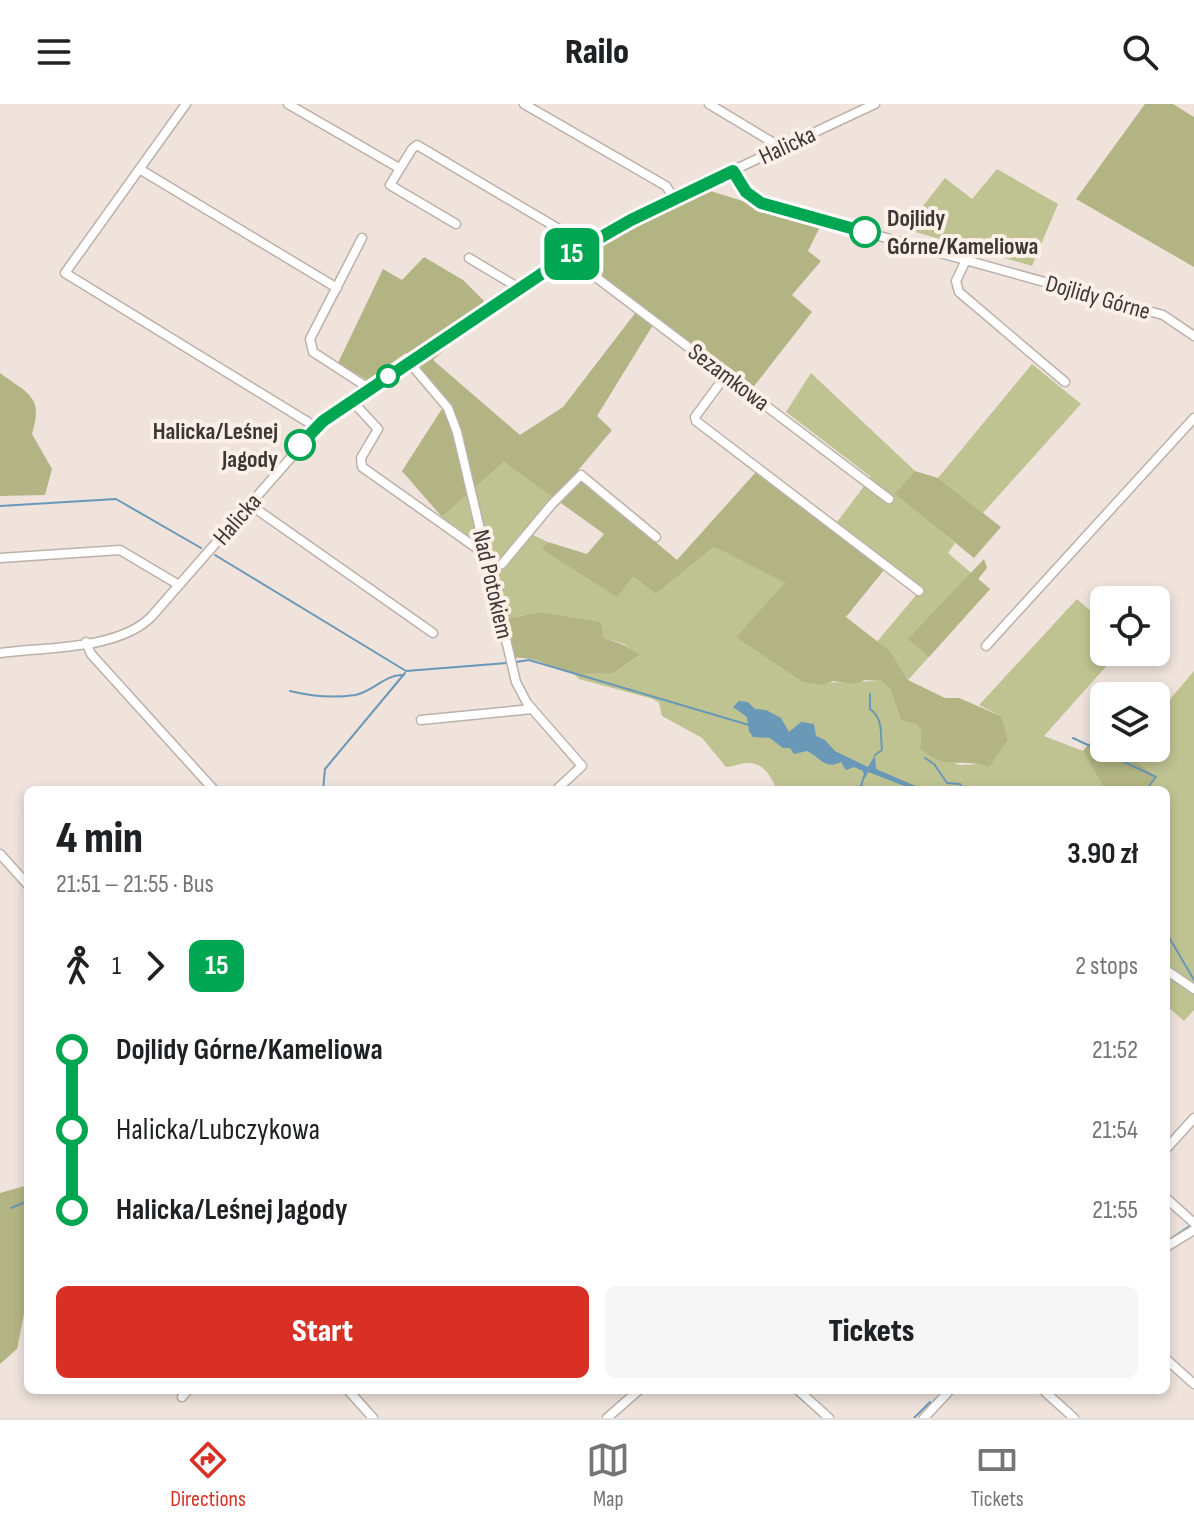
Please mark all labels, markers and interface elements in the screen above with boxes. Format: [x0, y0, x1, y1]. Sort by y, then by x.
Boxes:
icon: menu [32, 30, 76, 74]
icon: search [1118, 30, 1162, 74]
text: Railo [565, 31, 629, 74]
street label: Halicka [754, 120, 820, 171]
place label: Dojlidy Górne/Kameliowa [887, 204, 1038, 261]
marker: Dojlidy Górne/Kameliowa [850, 217, 880, 247]
line badge: 15 [536, 228, 608, 280]
text: 15 [560, 237, 584, 270]
street label: Dojlidy Górne [1042, 269, 1153, 326]
street label: Sezamkowa [682, 337, 775, 417]
unlabelled marker [377, 365, 399, 387]
place label: Halicka/Leśnej Jagody [153, 417, 278, 474]
marker: Halicka/Leśnej Jagody [285, 430, 315, 460]
street label: Halicka [207, 488, 268, 551]
street label: Nad Potokiem [466, 527, 519, 642]
map controls [1090, 586, 1170, 762]
button: locate [1090, 586, 1170, 666]
button: layers [1090, 682, 1170, 762]
text: 4 min [56, 812, 143, 865]
text: 3.90 zł [1067, 836, 1138, 872]
text: 21:51 – 21:55 · Bus [56, 869, 214, 900]
icon: walk [56, 944, 100, 988]
icon: forward [133, 944, 177, 988]
text: 15 [205, 949, 228, 982]
text: 1 [112, 951, 121, 982]
text: 2 stops [1075, 951, 1138, 982]
text: Dojlidy Górne/Kameliowa [116, 1032, 383, 1068]
text: 21:52 [1092, 1035, 1138, 1066]
text: Halicka/Lubczykowa [116, 1112, 320, 1148]
text: 21:54 [1092, 1115, 1138, 1146]
text: Halicka/Leśnej Jagody [116, 1192, 347, 1228]
text: 21:55 [1092, 1195, 1138, 1226]
button: Start [56, 1286, 589, 1378]
button: Tickets [605, 1286, 1138, 1378]
tab: Directions [170, 1438, 246, 1513]
tab: Map [586, 1438, 630, 1513]
tab: Tickets [971, 1438, 1024, 1513]

